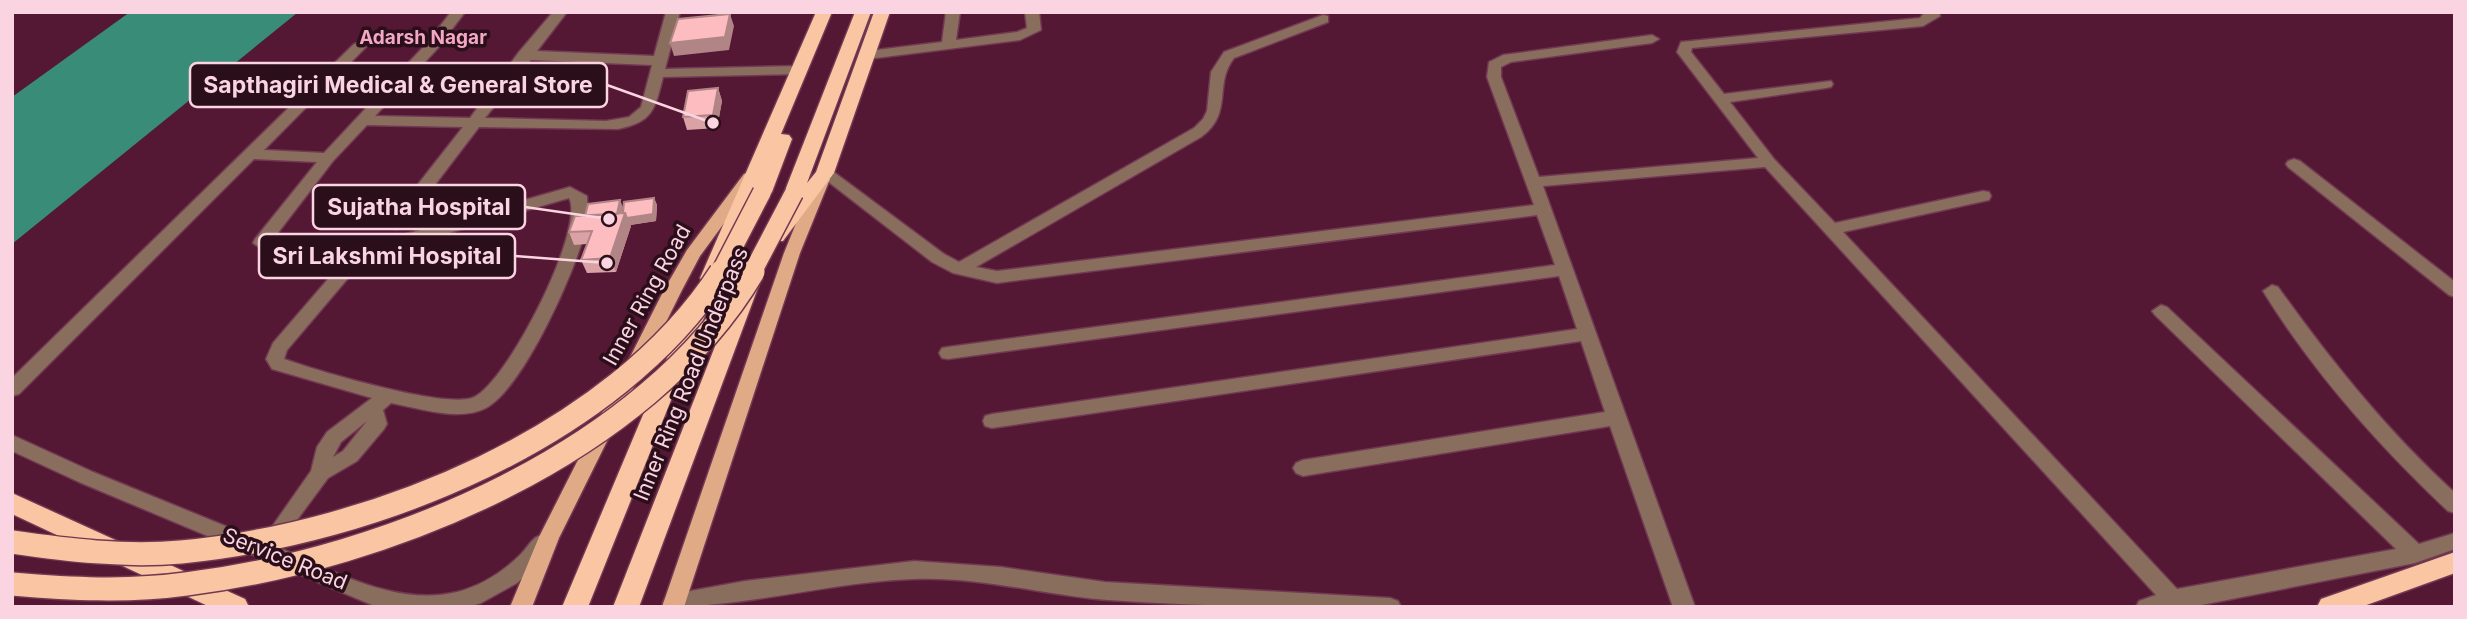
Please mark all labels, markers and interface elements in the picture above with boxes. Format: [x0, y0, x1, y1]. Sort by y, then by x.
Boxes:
district label: Adarsh Nagar [359, 26, 487, 49]
callout: Sapthagiri Medical & General Store [190, 63, 607, 107]
text: Sapthagiri Medical & General Store [203, 71, 593, 99]
callout: Sujatha Hospital [313, 185, 525, 229]
text: Sujatha Hospital [327, 193, 511, 221]
street label: Inner Ring Road [598, 220, 696, 369]
callout: Sri Lakshmi Hospital [259, 234, 515, 278]
text: Sri Lakshmi Hospital [273, 242, 501, 270]
street label: Inner Ring Road Underpass [628, 243, 753, 504]
street label: Service Road [219, 522, 351, 595]

